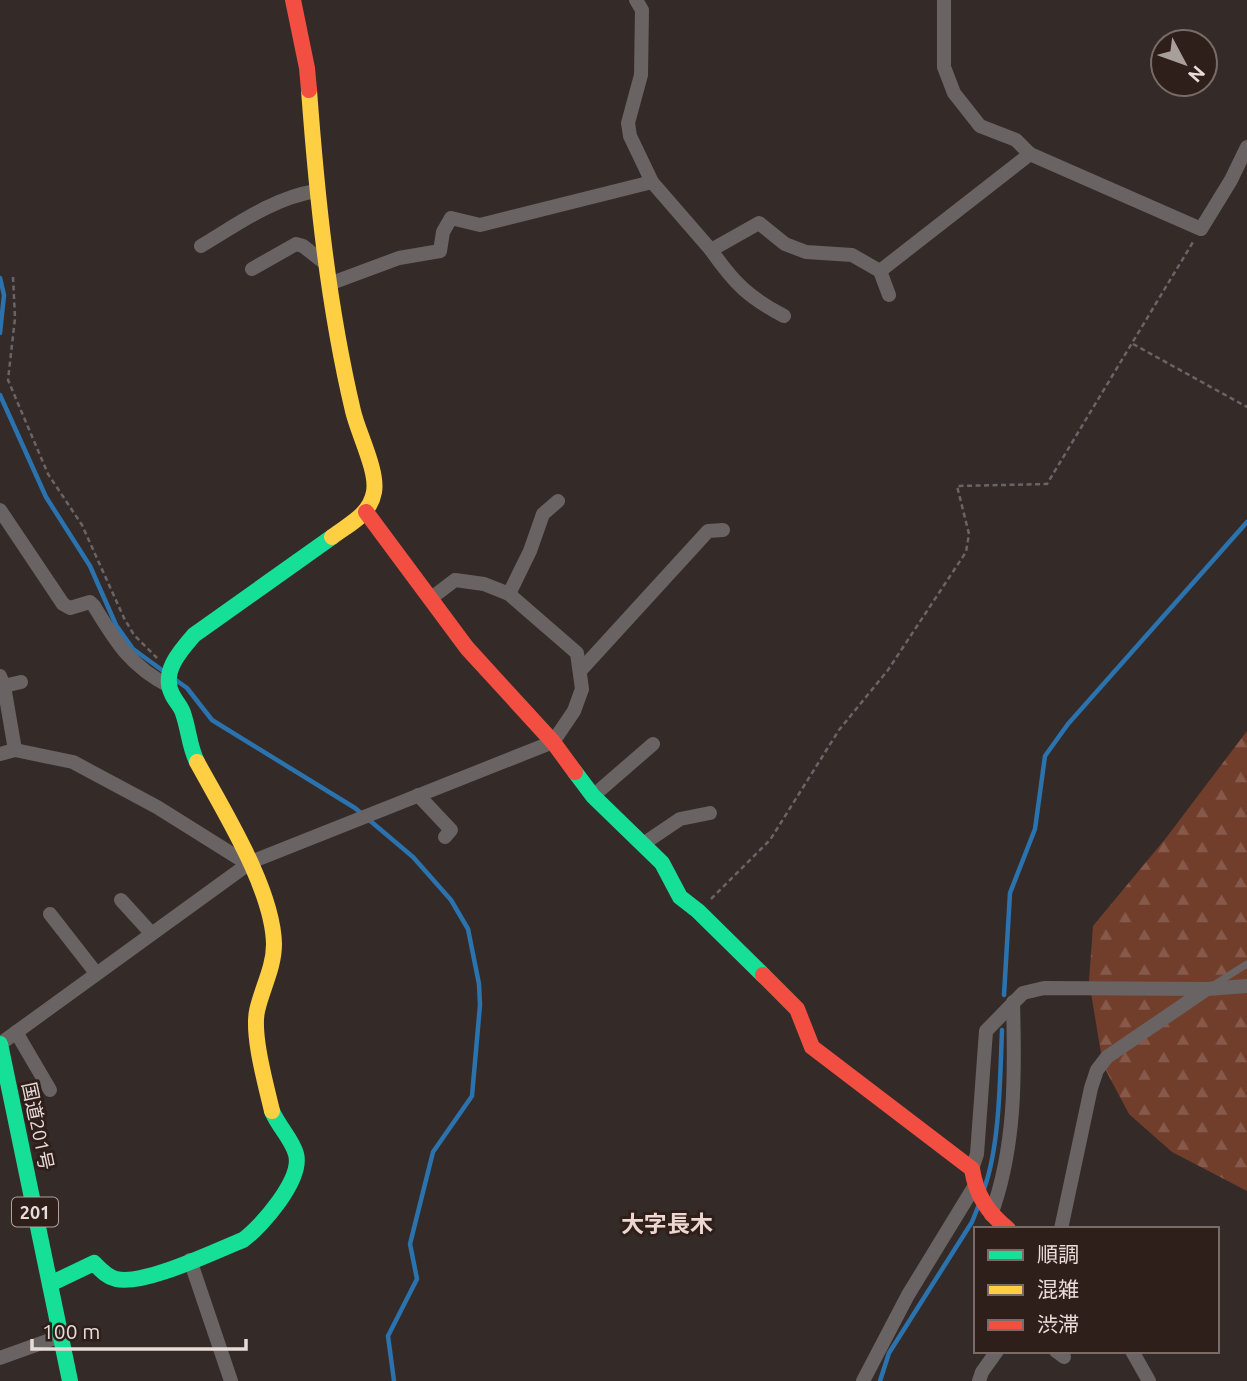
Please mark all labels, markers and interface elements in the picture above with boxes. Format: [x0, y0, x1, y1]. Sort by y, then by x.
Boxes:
north arrow [1149, 28, 1219, 98]
text: N [1184, 62, 1210, 87]
street label: 国道201号 [18, 1080, 58, 1172]
road number: 201 [12, 1198, 58, 1226]
district label: 大字長木 [621, 1211, 713, 1236]
legend [974, 1227, 1219, 1353]
text: 順調 [1037, 1242, 1079, 1266]
text: 混雑 [1037, 1277, 1079, 1301]
scale bar [32, 1308, 245, 1352]
text: 渋滞 [1037, 1312, 1079, 1336]
text: 100 m [42, 1319, 100, 1343]

